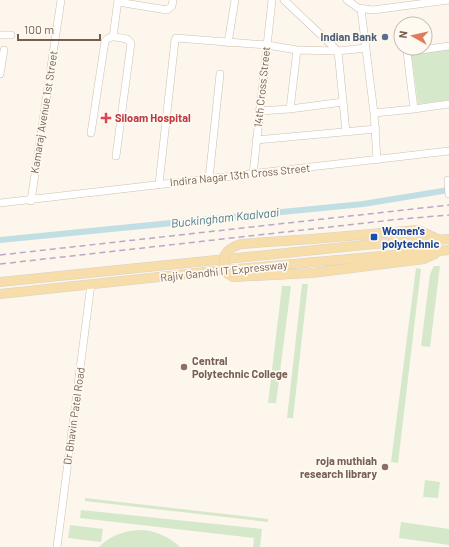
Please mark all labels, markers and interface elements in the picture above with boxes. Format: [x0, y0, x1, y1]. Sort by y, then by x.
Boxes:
scale bar [18, 16, 100, 42]
north arrow [393, 16, 433, 56]
text: 100 m [24, 22, 54, 36]
place label: Indian Bank [321, 30, 377, 43]
text: N [396, 30, 410, 39]
marker: Indian Bank [380, 32, 390, 42]
street label: 14th Cross Street [251, 46, 272, 128]
street label: Kamaraj Avenue 1st Street [27, 50, 60, 174]
place label: Siloam Hospital [115, 111, 191, 124]
marker: Siloam Hospital [100, 112, 112, 124]
street label: Indira Nagar 13th Cross Street [169, 161, 311, 188]
water label: Buckingham Kaalvaai [170, 204, 280, 230]
place label: Women's polytechnic [382, 224, 439, 250]
marker: Women's polytechnic [369, 232, 379, 242]
street label: Rajiv Gandhi IT Expressway [160, 257, 288, 284]
place label: Central Polytechnic College [192, 354, 288, 380]
marker: Central Polytechnic College [179, 362, 189, 372]
street label: Dr Bhavin Patel Road [60, 366, 87, 466]
place label: roja muthiah research library [300, 454, 377, 480]
marker: roja muthiah research library [380, 462, 390, 472]

